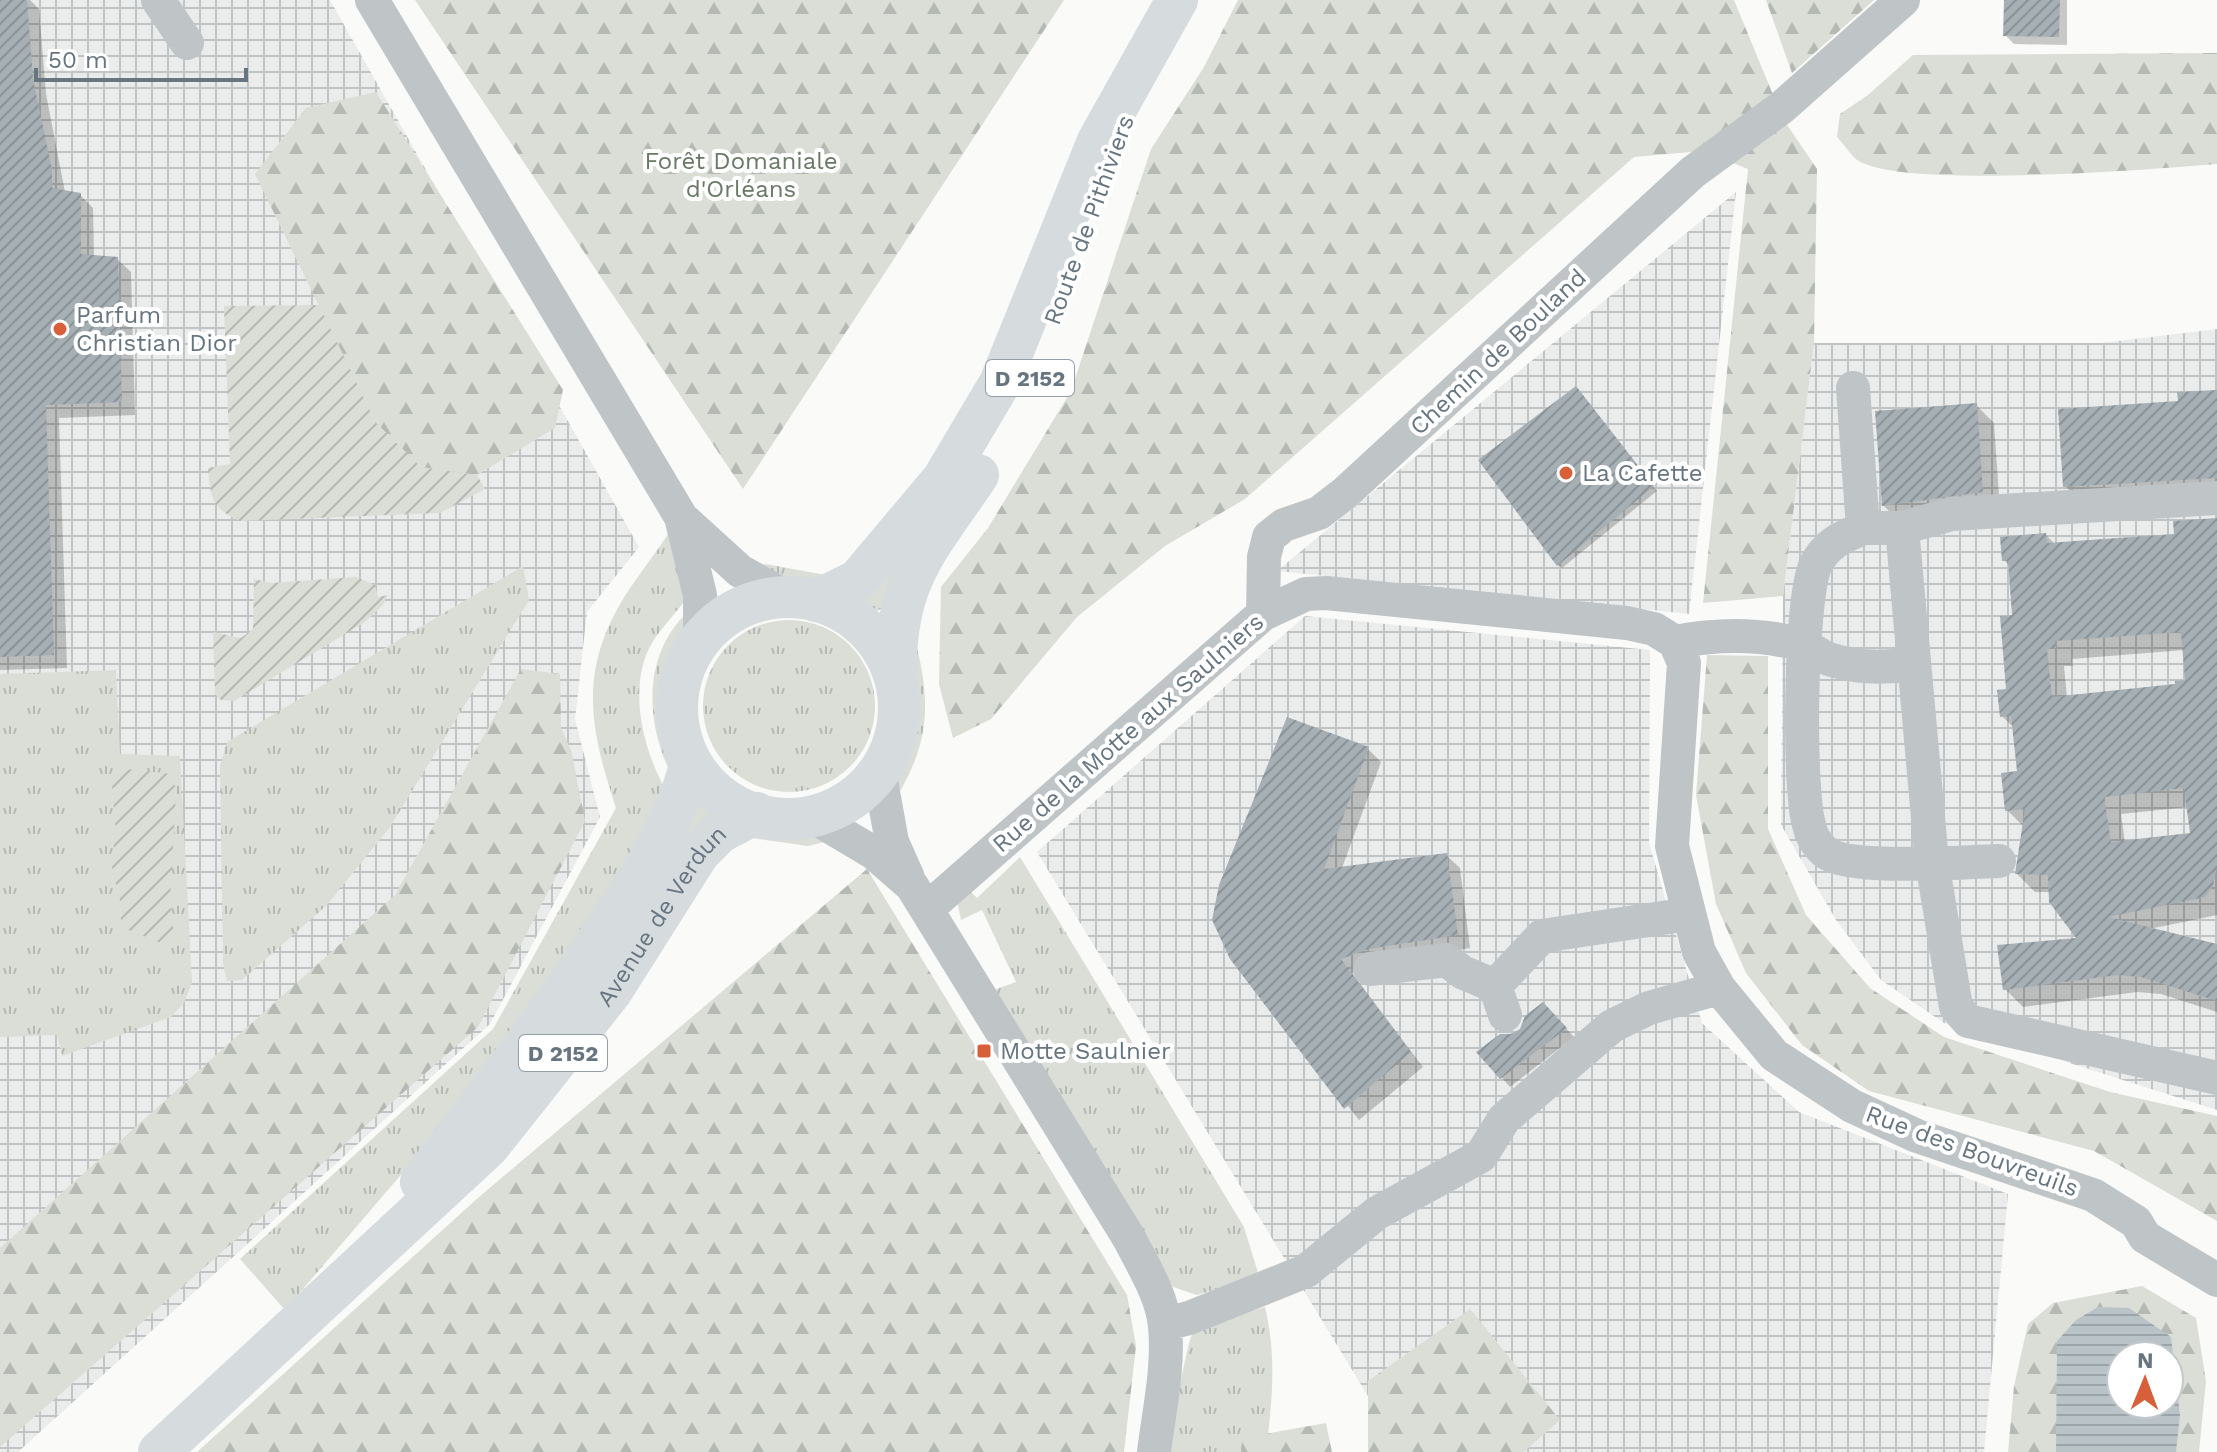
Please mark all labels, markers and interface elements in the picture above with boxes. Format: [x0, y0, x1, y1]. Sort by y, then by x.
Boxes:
scale bar [36, 32, 246, 82]
text: 50 m [48, 46, 108, 74]
street label: Route de Pithiviers [1038, 111, 1140, 329]
park label: Forêt Domaniale d'Orléans [644, 147, 838, 203]
street label: Chemin de Bouland [1404, 263, 1592, 441]
place label: Parfum Christian Dior [76, 301, 237, 357]
marker: Parfum Christian Dior [51, 320, 69, 338]
road number: D 2152 [986, 360, 1074, 396]
place label: La Cafette [1582, 459, 1703, 487]
marker: La Cafette [1557, 464, 1575, 482]
street label: Rue de la Motte aux Saulniers [987, 608, 1269, 858]
street label: Avenue de Verdun [591, 820, 732, 1012]
road number: D 2152 [519, 1035, 607, 1071]
place label: Motte Saulnier [1000, 1037, 1171, 1065]
marker: Motte Saulnier [975, 1042, 993, 1060]
street label: Rue des Bouvreuils [1862, 1100, 2082, 1202]
north arrow [2105, 1340, 2185, 1420]
text: N [2137, 1348, 2154, 1373]

